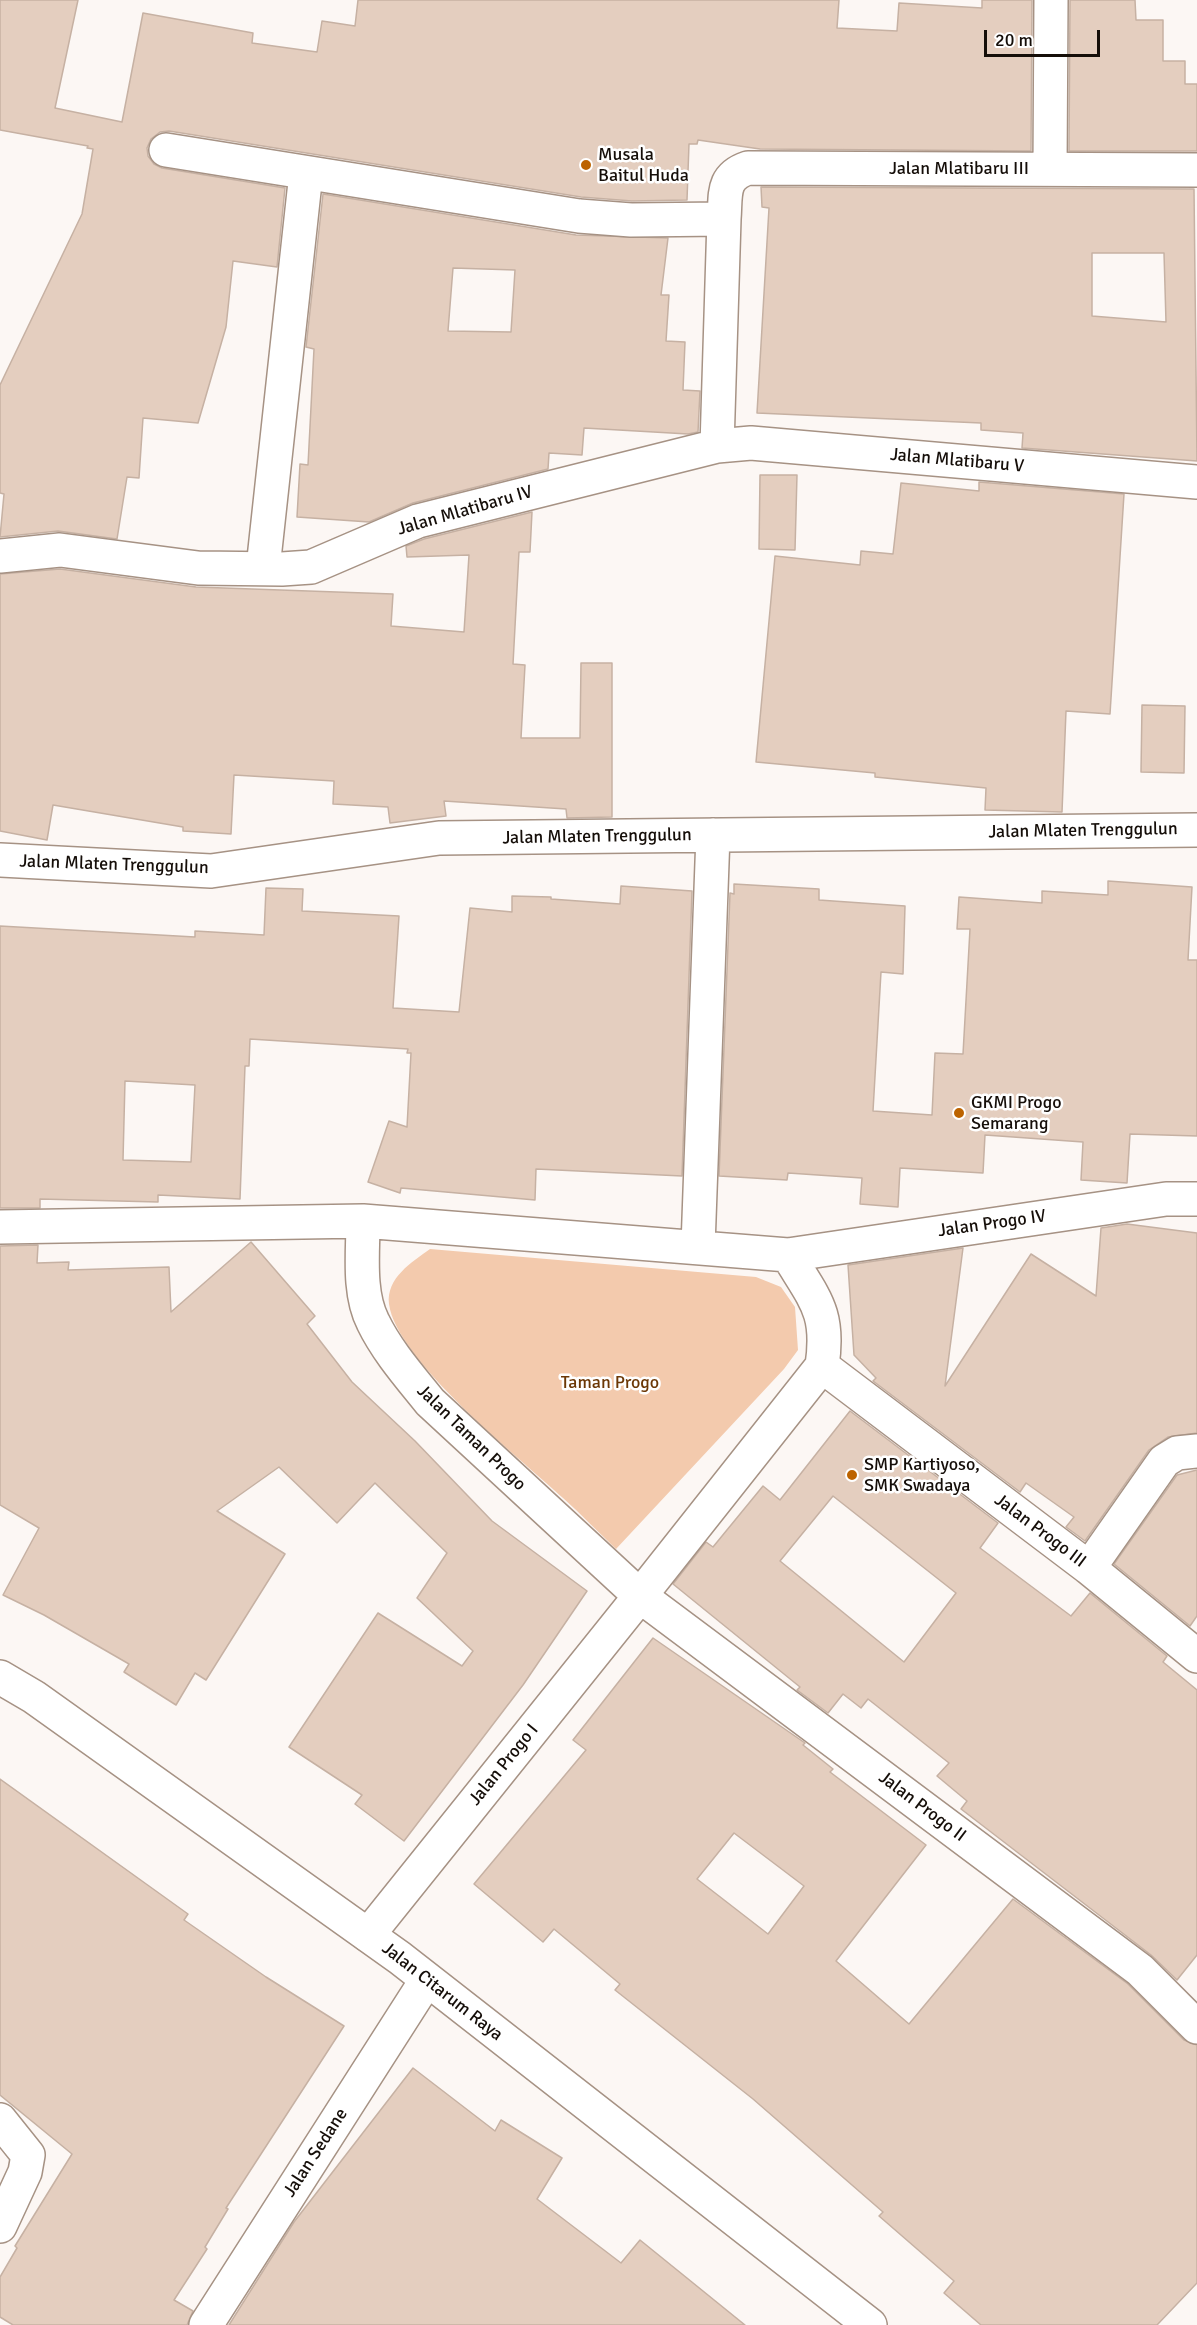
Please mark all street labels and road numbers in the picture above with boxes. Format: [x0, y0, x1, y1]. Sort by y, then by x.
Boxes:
street label: Jalan Mlatibaru III [889, 158, 1029, 180]
street label: Jalan Mlatibaru V [889, 444, 1025, 478]
street label: Jalan Mlatibaru IV [395, 481, 535, 541]
street label: Jalan Mlaten Trenggulun [988, 819, 1178, 843]
street label: Jalan Mlaten Trenggulun [502, 825, 692, 849]
street label: Jalan Mlaten Trenggulun [19, 851, 209, 879]
street label: Jalan Progo IV [937, 1206, 1047, 1242]
street label: Jalan Taman Progo [412, 1380, 530, 1496]
street label: Jalan Progo III [990, 1490, 1090, 1572]
street label: Jalan Progo I [465, 1720, 543, 1810]
street label: Jalan Progo II [874, 1767, 970, 1847]
street label: Jalan Citarum Raya [377, 1938, 507, 2046]
street label: Jalan Sedane [279, 2105, 353, 2201]

